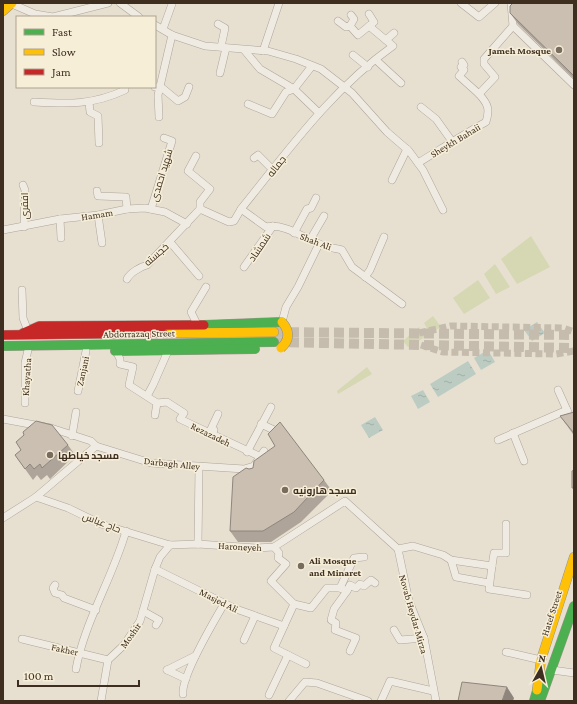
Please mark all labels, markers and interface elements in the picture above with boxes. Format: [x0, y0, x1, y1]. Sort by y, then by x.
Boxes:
legend [16, 16, 156, 88]
text: Fast [52, 25, 73, 39]
text: Slow [52, 45, 76, 59]
place label: Jameh Mosque [487, 45, 551, 56]
marker: Jameh Mosque [554, 45, 564, 55]
text: Jam [51, 65, 71, 79]
street label: Sheykh Bahaii [428, 121, 483, 160]
street label: شهید احمدی [148, 148, 176, 203]
street label: جماله [265, 154, 288, 179]
street label: افقری [19, 192, 31, 220]
street label: Hamam [80, 207, 114, 222]
street label: Shah Ali [299, 230, 333, 253]
street label: شمشاد [246, 231, 273, 263]
street label: خجسته [142, 241, 171, 268]
street label: Abdorrazaq Street [103, 327, 176, 340]
street label: Zanjani [74, 355, 92, 387]
street label: Khayatha [20, 357, 33, 396]
street label: Rezazadeh [189, 420, 233, 449]
marker: مسجد خیاطها [45, 450, 55, 460]
place label: مسجد خیاطها [58, 450, 119, 462]
street label: Darbagh Alley [143, 455, 201, 472]
marker: مسجد هارونیه [280, 485, 290, 495]
place label: مسجد هارونیه [293, 485, 357, 497]
street label: حاج عباس [81, 510, 123, 536]
street label: Haroneyeh [218, 540, 263, 553]
place label: Ali Mosque and Minaret [308, 555, 362, 578]
marker: Ali Mosque and Minaret [296, 561, 306, 571]
street label: Novab Heydar Mirza [397, 573, 430, 655]
street label: Masjed Ali [197, 586, 240, 616]
street label: Hatef Street [539, 588, 564, 637]
street label: Moshir [118, 620, 143, 650]
street label: Fakher [50, 641, 80, 658]
north arrow [521, 648, 561, 688]
text: N [538, 652, 547, 665]
scale bar [18, 662, 139, 688]
text: 100 m [24, 669, 54, 683]

